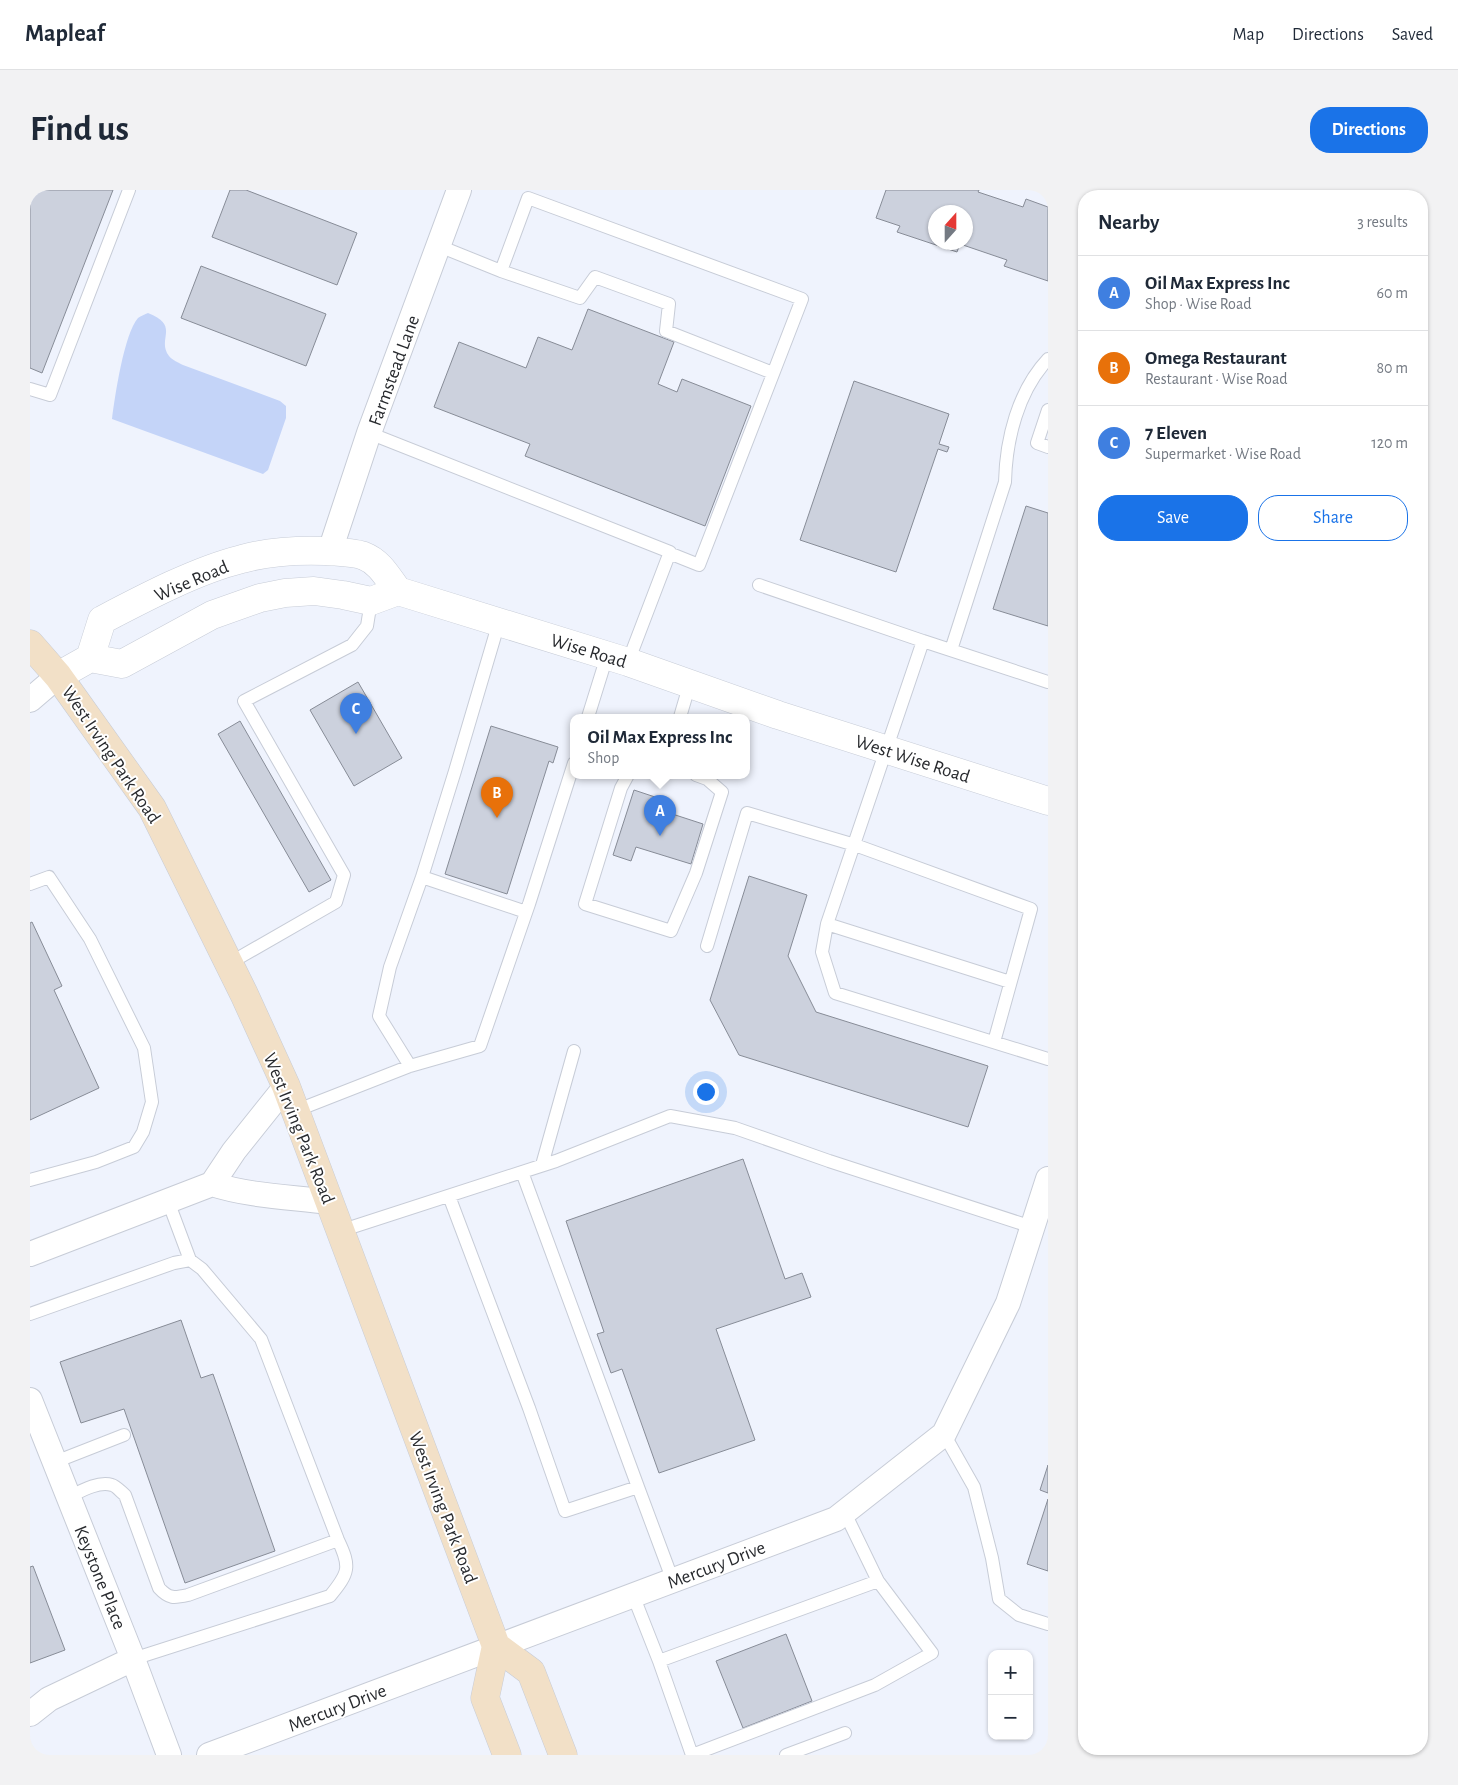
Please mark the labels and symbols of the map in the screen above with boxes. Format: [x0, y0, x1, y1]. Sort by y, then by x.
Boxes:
north arrow [928, 205, 973, 250]
street label: Farmstead Lane [366, 313, 423, 428]
street label: Wise Road [152, 557, 231, 605]
street label: Wise Road [548, 631, 629, 672]
street label: West Irving Park Road [58, 683, 164, 827]
pin: C [340, 693, 372, 734]
street label: West Wise Road [853, 732, 972, 787]
pin: B [481, 777, 513, 818]
pin: A [644, 795, 676, 836]
street label: West Irving Park Road [260, 1050, 338, 1207]
your location [693, 1079, 719, 1105]
street label: West Irving Park Road [405, 1429, 480, 1586]
street label: Keystone Place [70, 1523, 129, 1632]
street label: Mercury Drive [665, 1538, 768, 1593]
street label: Mercury Drive [286, 1681, 389, 1736]

